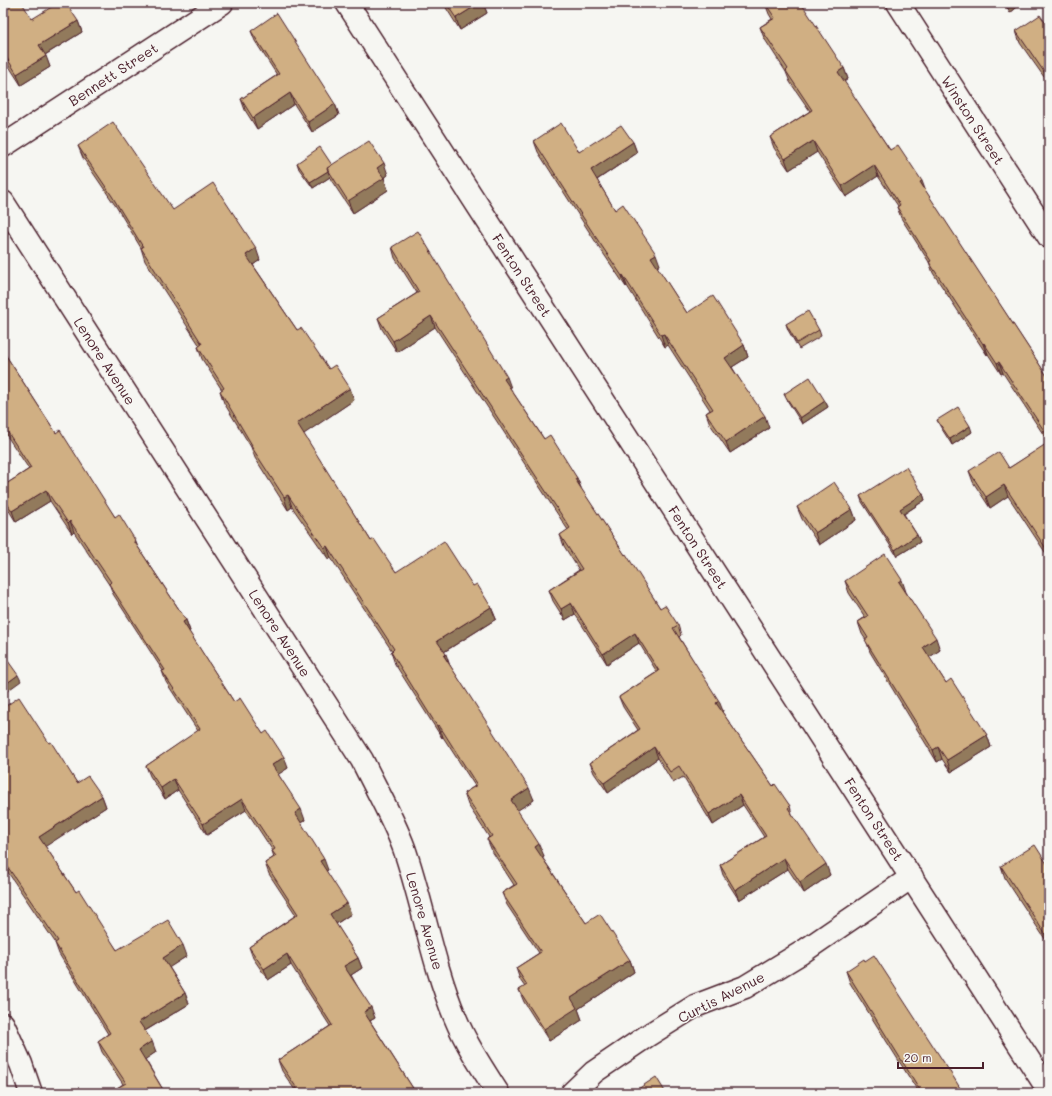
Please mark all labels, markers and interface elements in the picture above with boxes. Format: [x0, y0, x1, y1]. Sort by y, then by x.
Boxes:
street label: Bennett Street [65, 38, 161, 110]
street label: Winston Street [937, 72, 1009, 168]
street label: Fenton Street [488, 230, 556, 320]
street label: Lenore Avenue [70, 314, 140, 408]
street label: Fenton Street [664, 502, 732, 592]
street label: Lenore Avenue [245, 586, 315, 680]
street label: Fenton Street [840, 774, 908, 864]
street label: Lenore Avenue [402, 870, 448, 972]
street label: Curtis Avenue [674, 967, 768, 1027]
scale bar [898, 1044, 983, 1070]
text: 20 m [904, 1049, 932, 1065]

